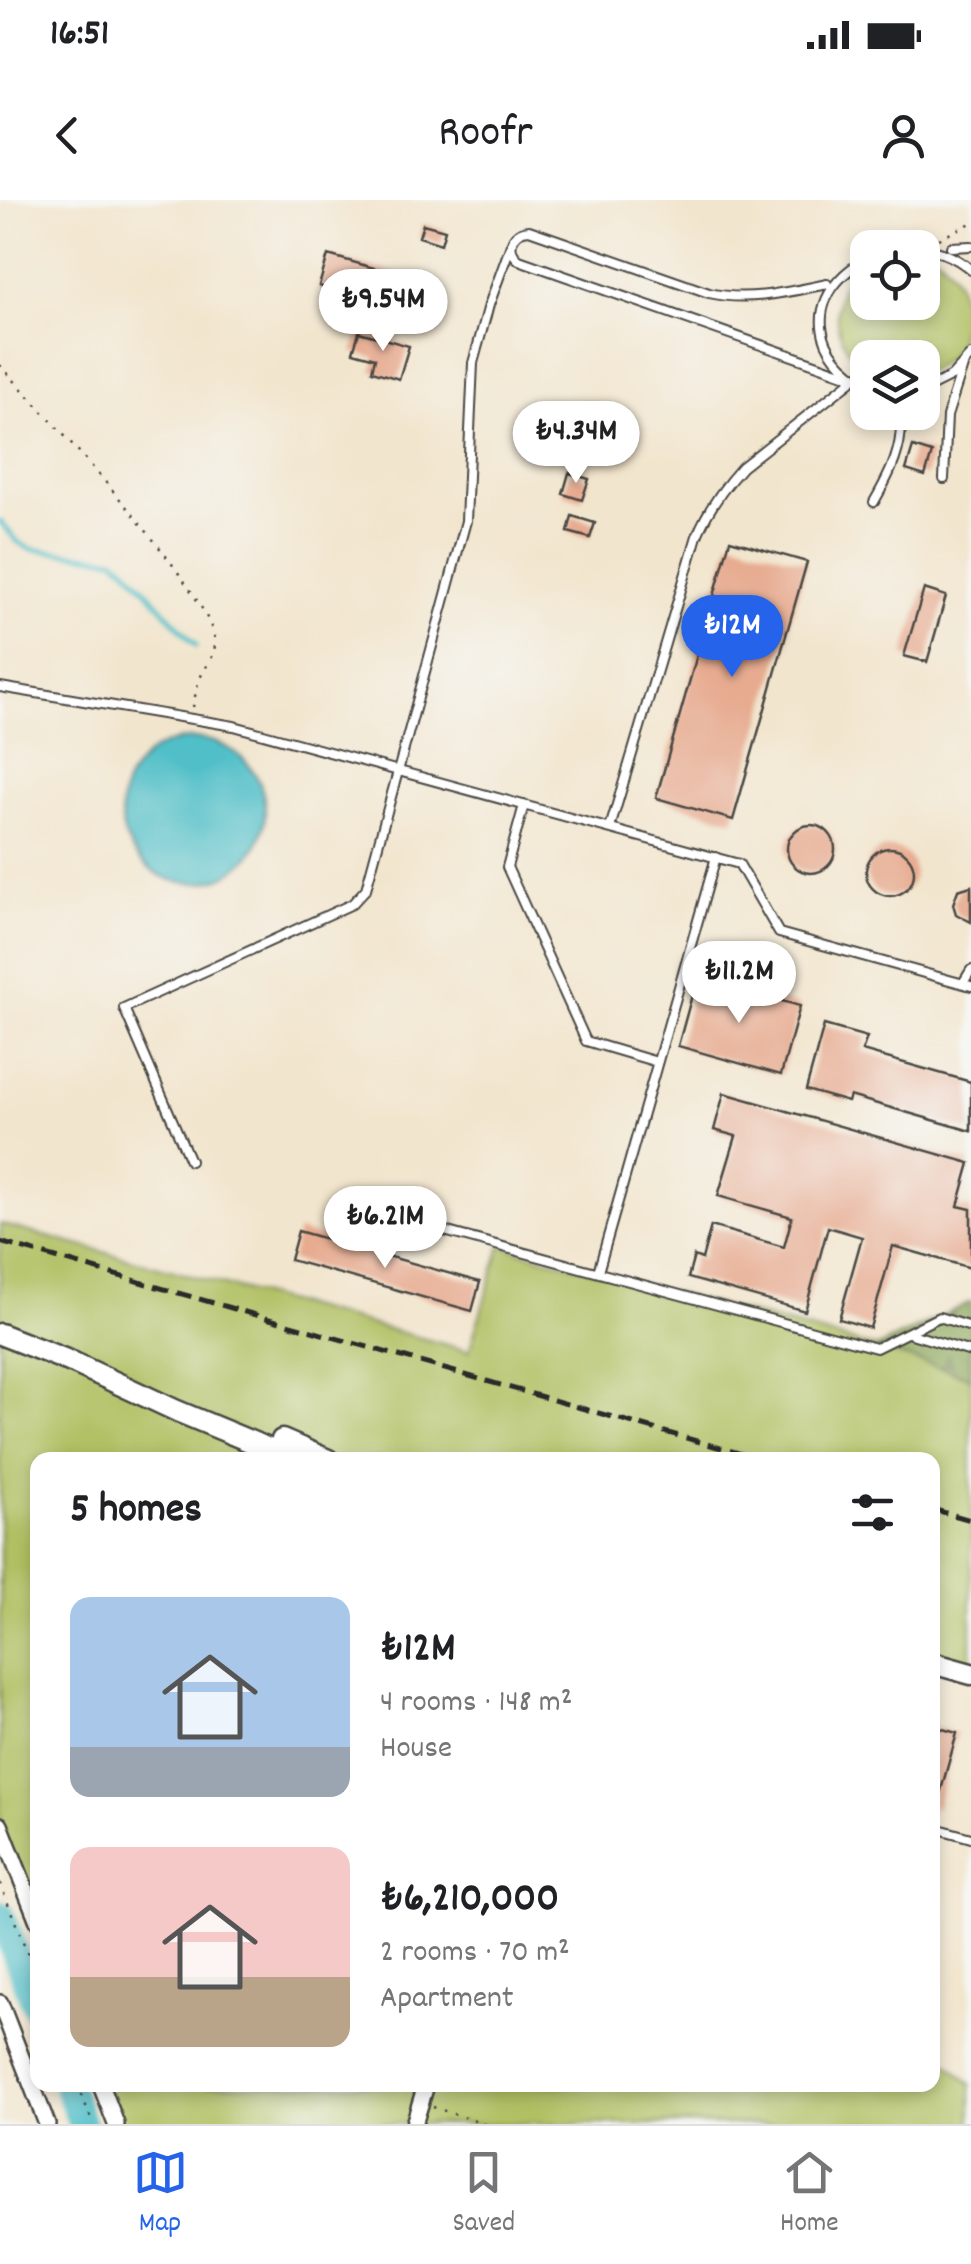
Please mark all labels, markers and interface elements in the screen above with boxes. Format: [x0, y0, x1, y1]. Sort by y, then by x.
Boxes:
text: 16:51 [50, 8, 109, 63]
text: Roofr [438, 103, 533, 167]
icon: back [40, 108, 95, 163]
icon: person [876, 108, 931, 163]
map controls [850, 230, 940, 430]
button: locate [850, 230, 940, 320]
pin: ₺9.54M [302, 269, 464, 354]
text: ₺9.54M [341, 278, 425, 324]
button: layers [850, 340, 940, 430]
pin: ₺4.34M [495, 401, 657, 486]
text: ₺4.34M [535, 410, 617, 456]
pin: ₺12M [673, 595, 791, 680]
text: ₺12M [703, 604, 761, 650]
pin: ₺11.2M [658, 941, 820, 1026]
text: ₺11.2M [704, 950, 774, 996]
pin: ₺6.21M [304, 1186, 466, 1271]
text: ₺6.21M [346, 1195, 424, 1241]
text: 5 homes [70, 1482, 202, 1542]
icon: filters [845, 1485, 900, 1540]
text: ₺12M [380, 1621, 456, 1681]
icon: home [150, 1637, 270, 1757]
text: 4 rooms · 148 m² [380, 1681, 572, 1727]
text: House [380, 1727, 452, 1773]
text: ₺6,210,000 [380, 1871, 559, 1931]
icon: home [150, 1887, 270, 2007]
text: 2 rooms · 70 m² [380, 1931, 570, 1977]
text: Apartment [380, 1977, 514, 2023]
tab: Map [133, 2145, 188, 2245]
tab: Saved [453, 2145, 515, 2245]
tab: Home [780, 2145, 838, 2245]

